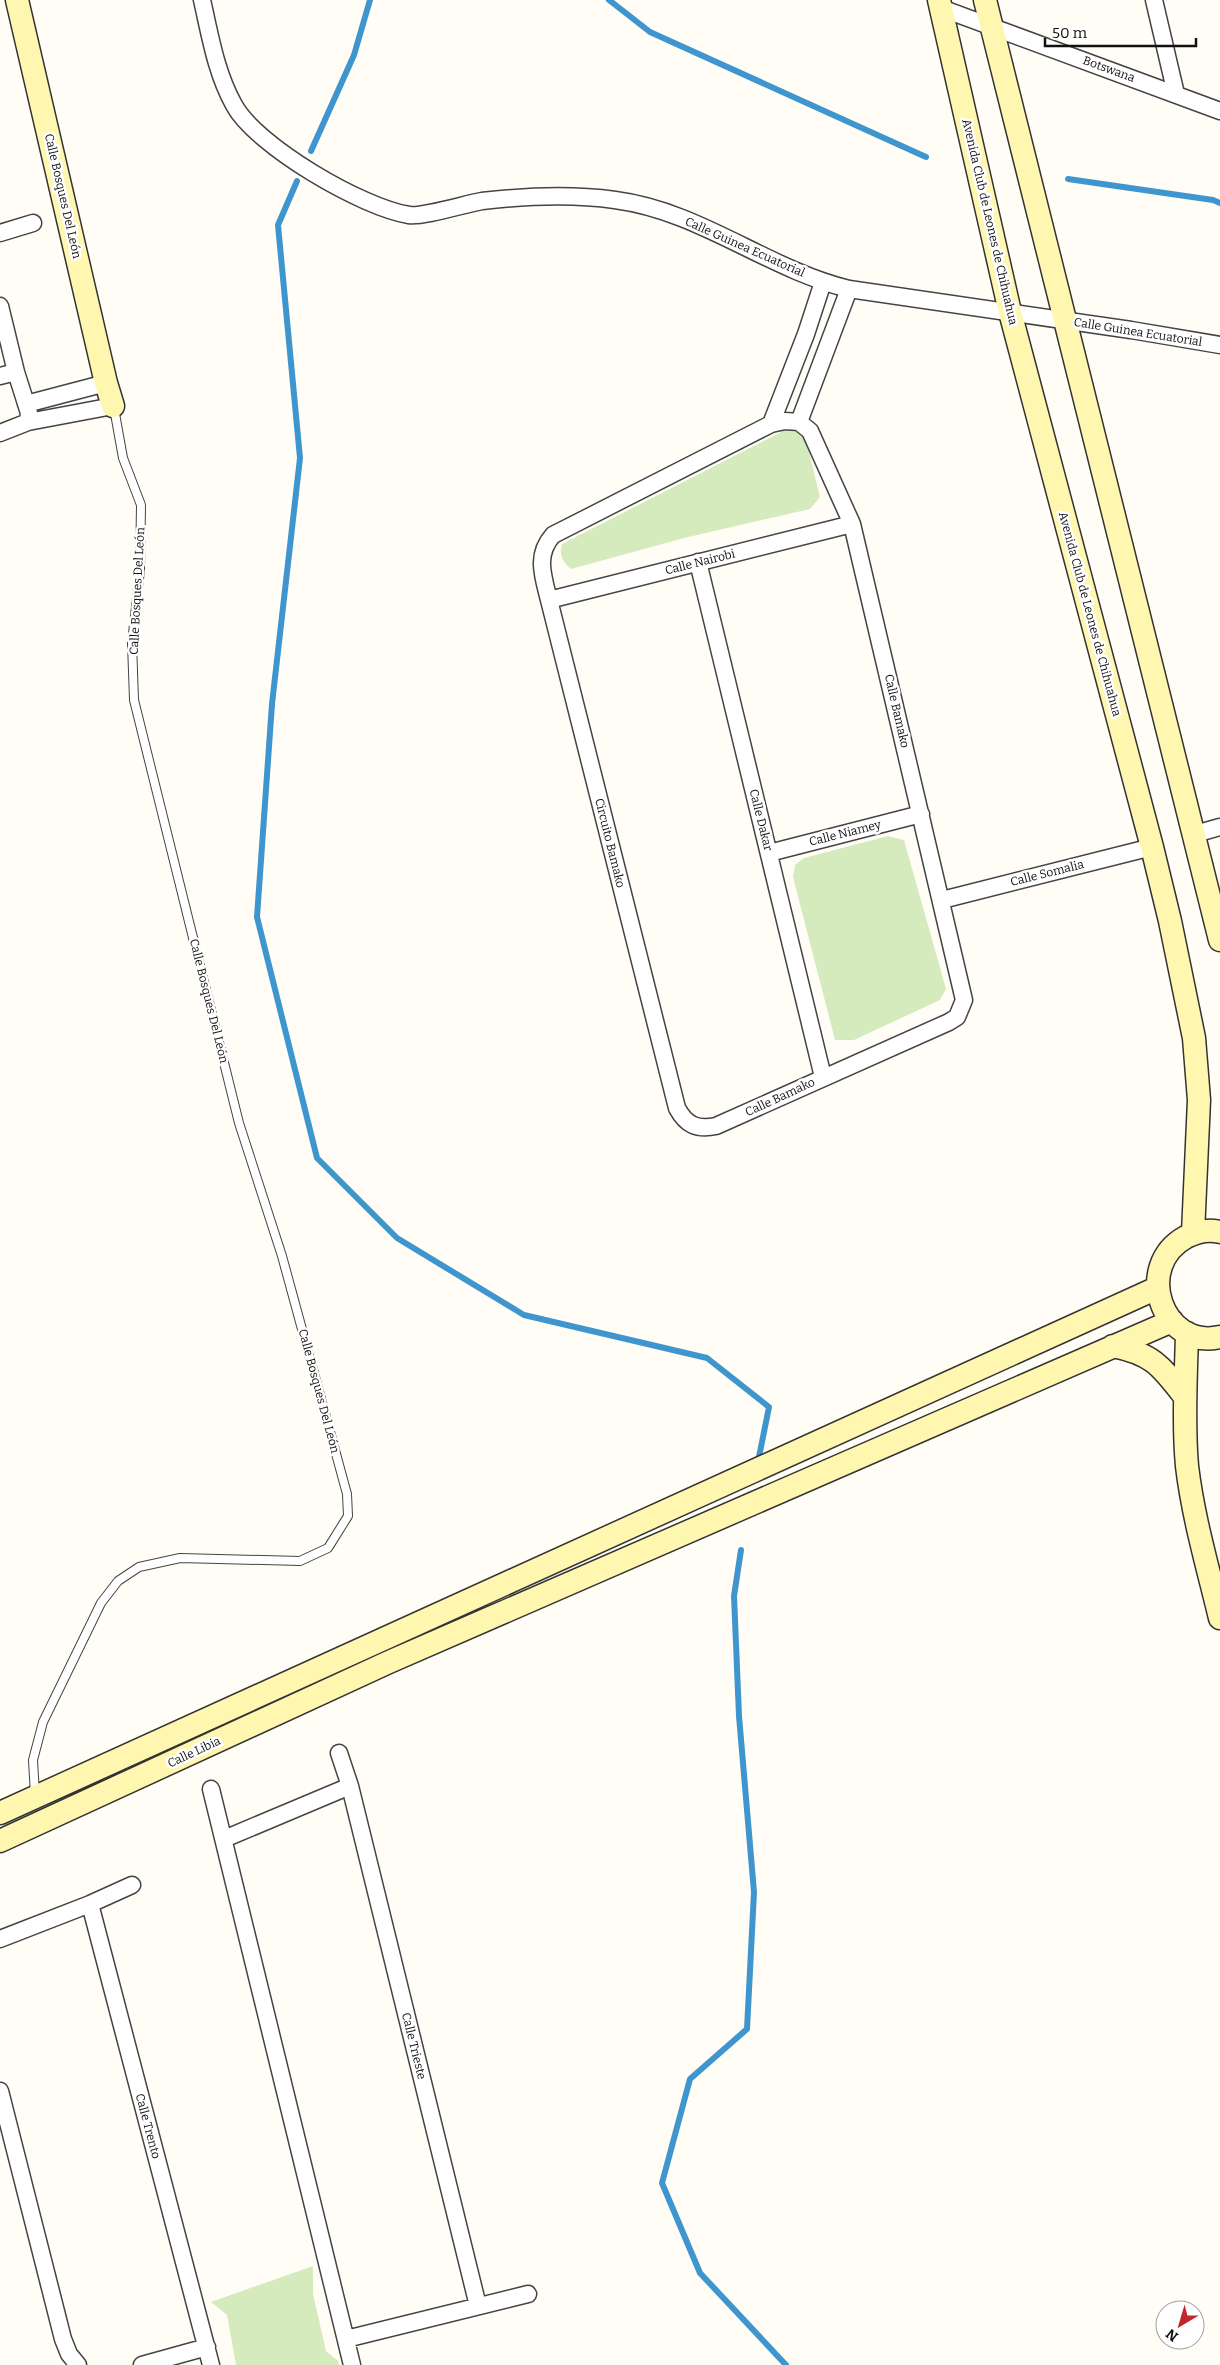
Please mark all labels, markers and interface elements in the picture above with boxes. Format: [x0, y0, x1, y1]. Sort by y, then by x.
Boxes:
scale bar [1045, 15, 1196, 47]
text: 50 m [1052, 24, 1088, 42]
street label: Botswana [1081, 53, 1137, 85]
street label: Avenida Club de Leones de Chihuahua [959, 118, 1021, 327]
street label: Calle Bosques Del León [42, 132, 84, 260]
street label: Calle Guinea Ecuatorial [683, 214, 808, 280]
street label: Calle Guinea Ecuatorial [1073, 315, 1204, 349]
street label: Avenida Club de Leones de Chihuahua [1056, 510, 1124, 718]
street label: Calle Bosques Del León [127, 526, 147, 655]
street label: Calle Nairobi [663, 546, 737, 577]
street label: Calle Bamako [882, 673, 912, 749]
street label: Calle Dakar [747, 788, 776, 853]
street label: Circuito Bamako [592, 797, 628, 889]
street label: Calle Niamey [808, 817, 883, 849]
street label: Calle Somalia [1009, 857, 1086, 889]
street label: Calle Bosques Del León [187, 937, 231, 1065]
street label: Calle Bamako [743, 1075, 817, 1119]
street label: Calle Bosques Del León [296, 1327, 342, 1455]
street label: Calle Libia [165, 1733, 223, 1770]
street label: Calle Trieste [399, 2011, 429, 2081]
street label: Calle Trento [133, 2092, 163, 2160]
north arrow [1155, 2300, 1205, 2350]
text: N [1163, 2325, 1182, 2345]

